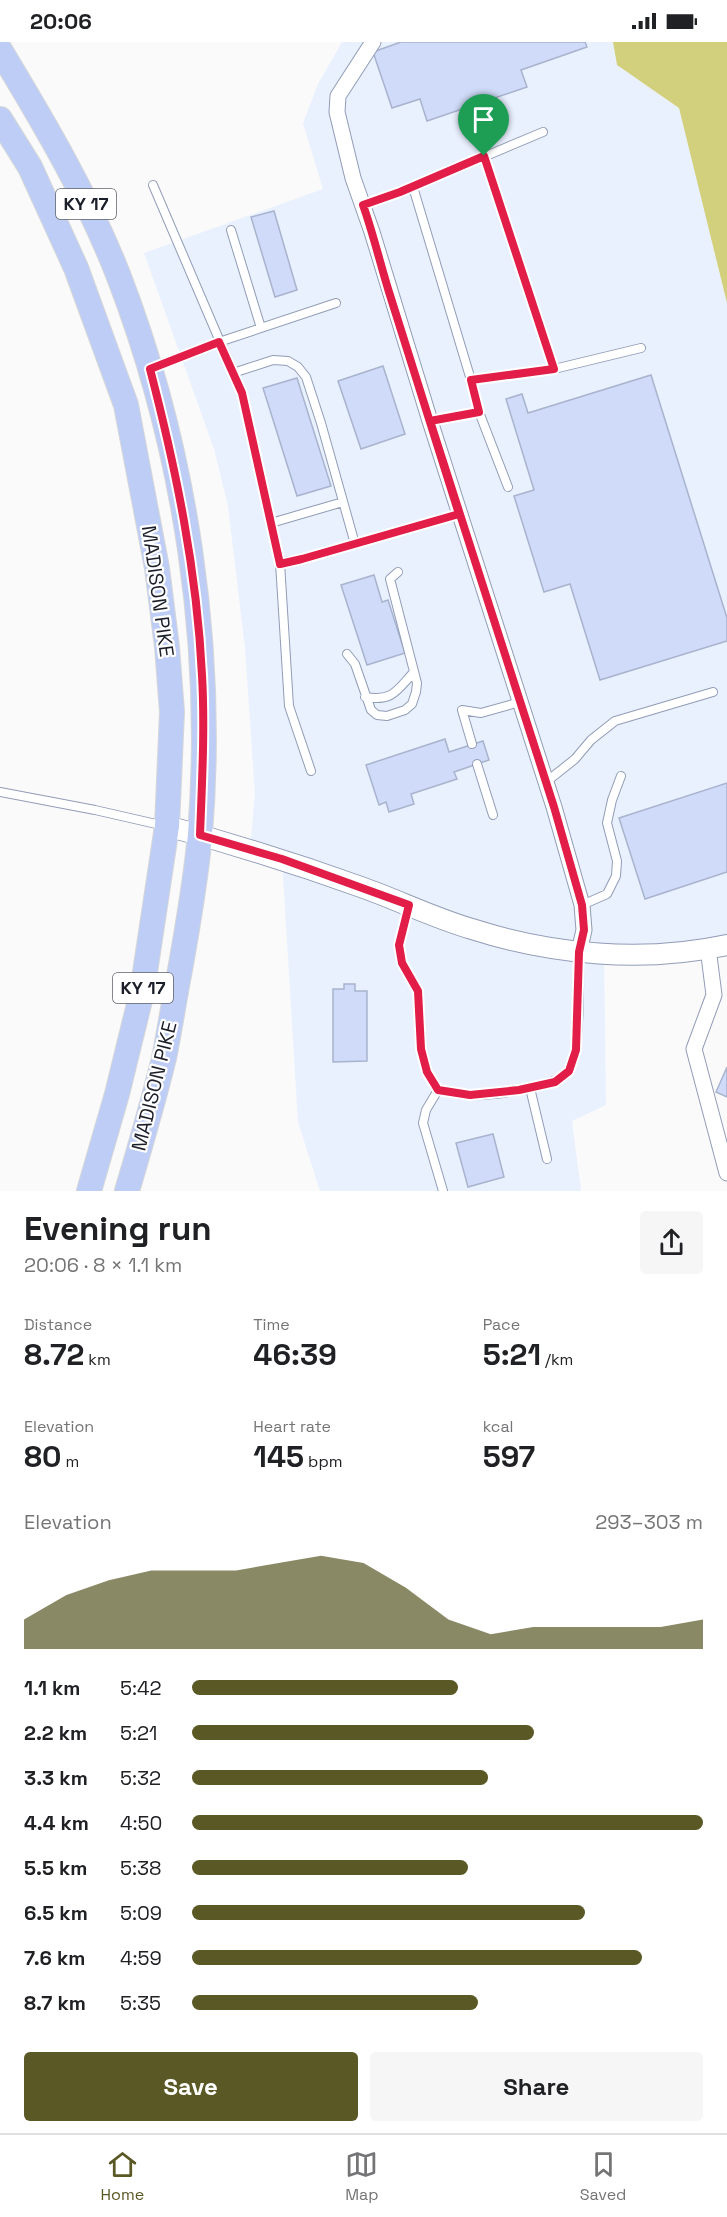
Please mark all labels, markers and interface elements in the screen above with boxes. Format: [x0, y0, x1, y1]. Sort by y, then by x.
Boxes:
text: 20:06 [30, 7, 92, 35]
pin [458, 94, 509, 156]
icon: arrive [467, 103, 500, 136]
road number: KY 17 [56, 189, 116, 219]
street label: MADISON PIKE [136, 524, 180, 658]
road number: KY 17 [113, 973, 173, 1003]
street label: MADISON PIKE [125, 1019, 183, 1153]
text: Evening run [24, 1208, 212, 1250]
button: share [640, 1211, 703, 1274]
text: 20:06 · 8 × 1.1 km [24, 1252, 182, 1278]
text: Distance [24, 1314, 92, 1335]
text: Time [253, 1314, 290, 1335]
text: Pace [483, 1314, 520, 1335]
text: 8.72 [24, 1335, 84, 1374]
text: 46:39 [253, 1335, 337, 1374]
text: 5:21 [483, 1335, 541, 1374]
text: km [84, 1349, 111, 1370]
text: /km [541, 1349, 573, 1370]
text: Elevation [24, 1416, 94, 1437]
text: Heart rate [253, 1416, 331, 1437]
text: kcal [483, 1416, 514, 1437]
text: 80 [24, 1437, 61, 1476]
text: 145 [253, 1437, 304, 1476]
text: 597 [483, 1437, 535, 1476]
text: m [61, 1451, 79, 1472]
text: bpm [304, 1451, 342, 1472]
text: Elevation [24, 1509, 112, 1535]
text: 293–303 m [595, 1509, 703, 1535]
text: 1.1 km [24, 1675, 80, 1701]
text: 5:42 [120, 1675, 162, 1701]
text: 2.2 km [24, 1720, 87, 1746]
text: 5:21 [120, 1720, 157, 1746]
text: 3.3 km [24, 1765, 88, 1791]
text: 5:32 [120, 1765, 161, 1791]
text: 4.4 km [24, 1810, 89, 1836]
text: 4:50 [120, 1810, 162, 1836]
text: 5.5 km [24, 1855, 87, 1881]
text: 5:38 [120, 1855, 162, 1881]
text: 6.5 km [24, 1900, 88, 1926]
text: 5:09 [120, 1900, 162, 1926]
text: 7.6 km [24, 1945, 85, 1971]
text: 4:59 [120, 1945, 162, 1971]
text: 8.7 km [24, 1990, 86, 2016]
text: 5:35 [120, 1990, 161, 2016]
button: Save [24, 2052, 358, 2121]
button: Share [370, 2052, 703, 2121]
tab: Home [101, 2148, 144, 2205]
tab: Map [345, 2148, 379, 2205]
tab: Saved [580, 2148, 626, 2205]

